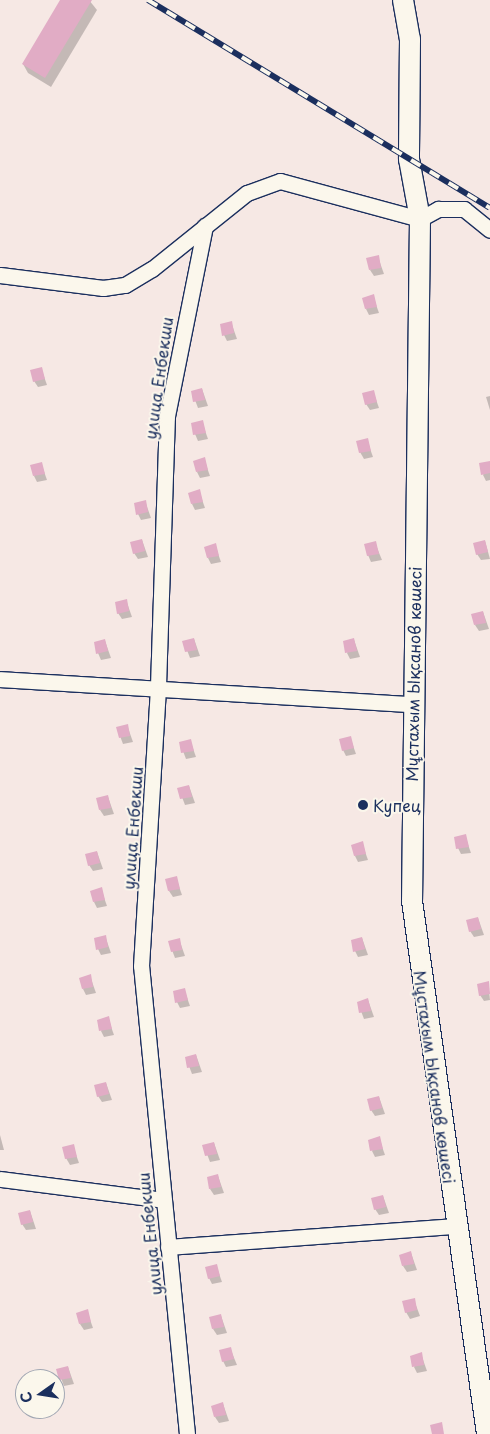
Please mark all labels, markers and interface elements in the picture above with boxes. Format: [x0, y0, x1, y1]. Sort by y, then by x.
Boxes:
street label: улица Енбекши [140, 315, 176, 441]
street label: Мұстахым Ықсанов көшесі [402, 566, 424, 782]
street label: улица Енбекши [118, 766, 146, 890]
place label: Купец [373, 795, 421, 815]
marker: Купец [357, 799, 369, 811]
street label: Мұстахым Ықсанов көшесі [410, 969, 460, 1185]
street label: улица Енбекши [133, 1171, 165, 1297]
north arrow [15, 1369, 65, 1419]
text: С [14, 1390, 37, 1405]

